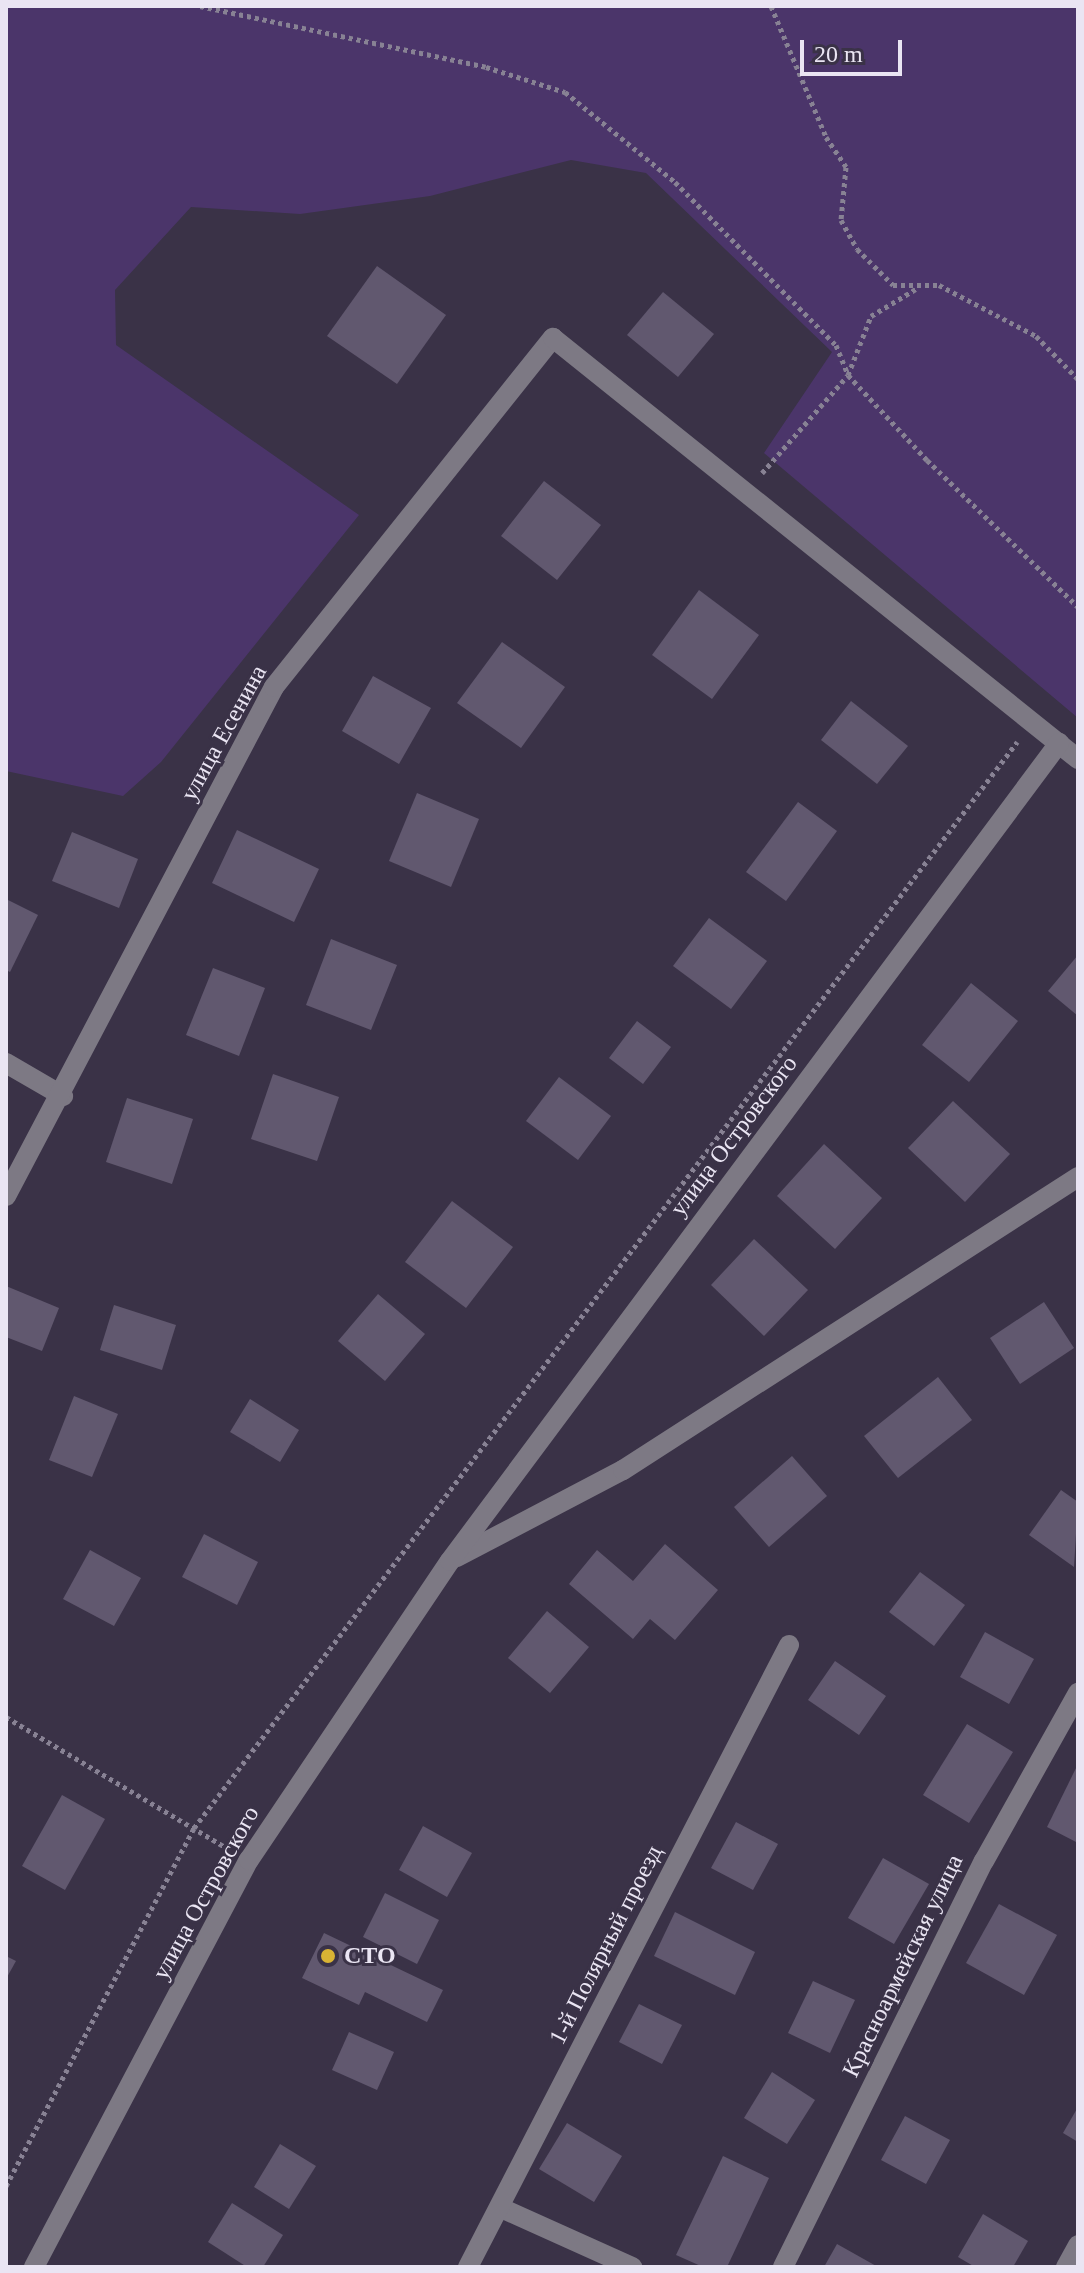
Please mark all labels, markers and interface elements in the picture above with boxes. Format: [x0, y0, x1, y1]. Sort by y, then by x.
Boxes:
scale bar [804, 24, 906, 74]
text: 20 m [814, 41, 863, 67]
street label: улица Есенина [175, 660, 273, 806]
street label: улица Островского [664, 1050, 804, 1222]
street label: улица Островского [146, 1801, 266, 1985]
street label: 1-й Полярный проезд [543, 1840, 669, 2050]
street label: Красноармейская улица [837, 1850, 969, 2082]
place label: СТО [344, 1942, 396, 1970]
marker: СТО [319, 1947, 337, 1965]

